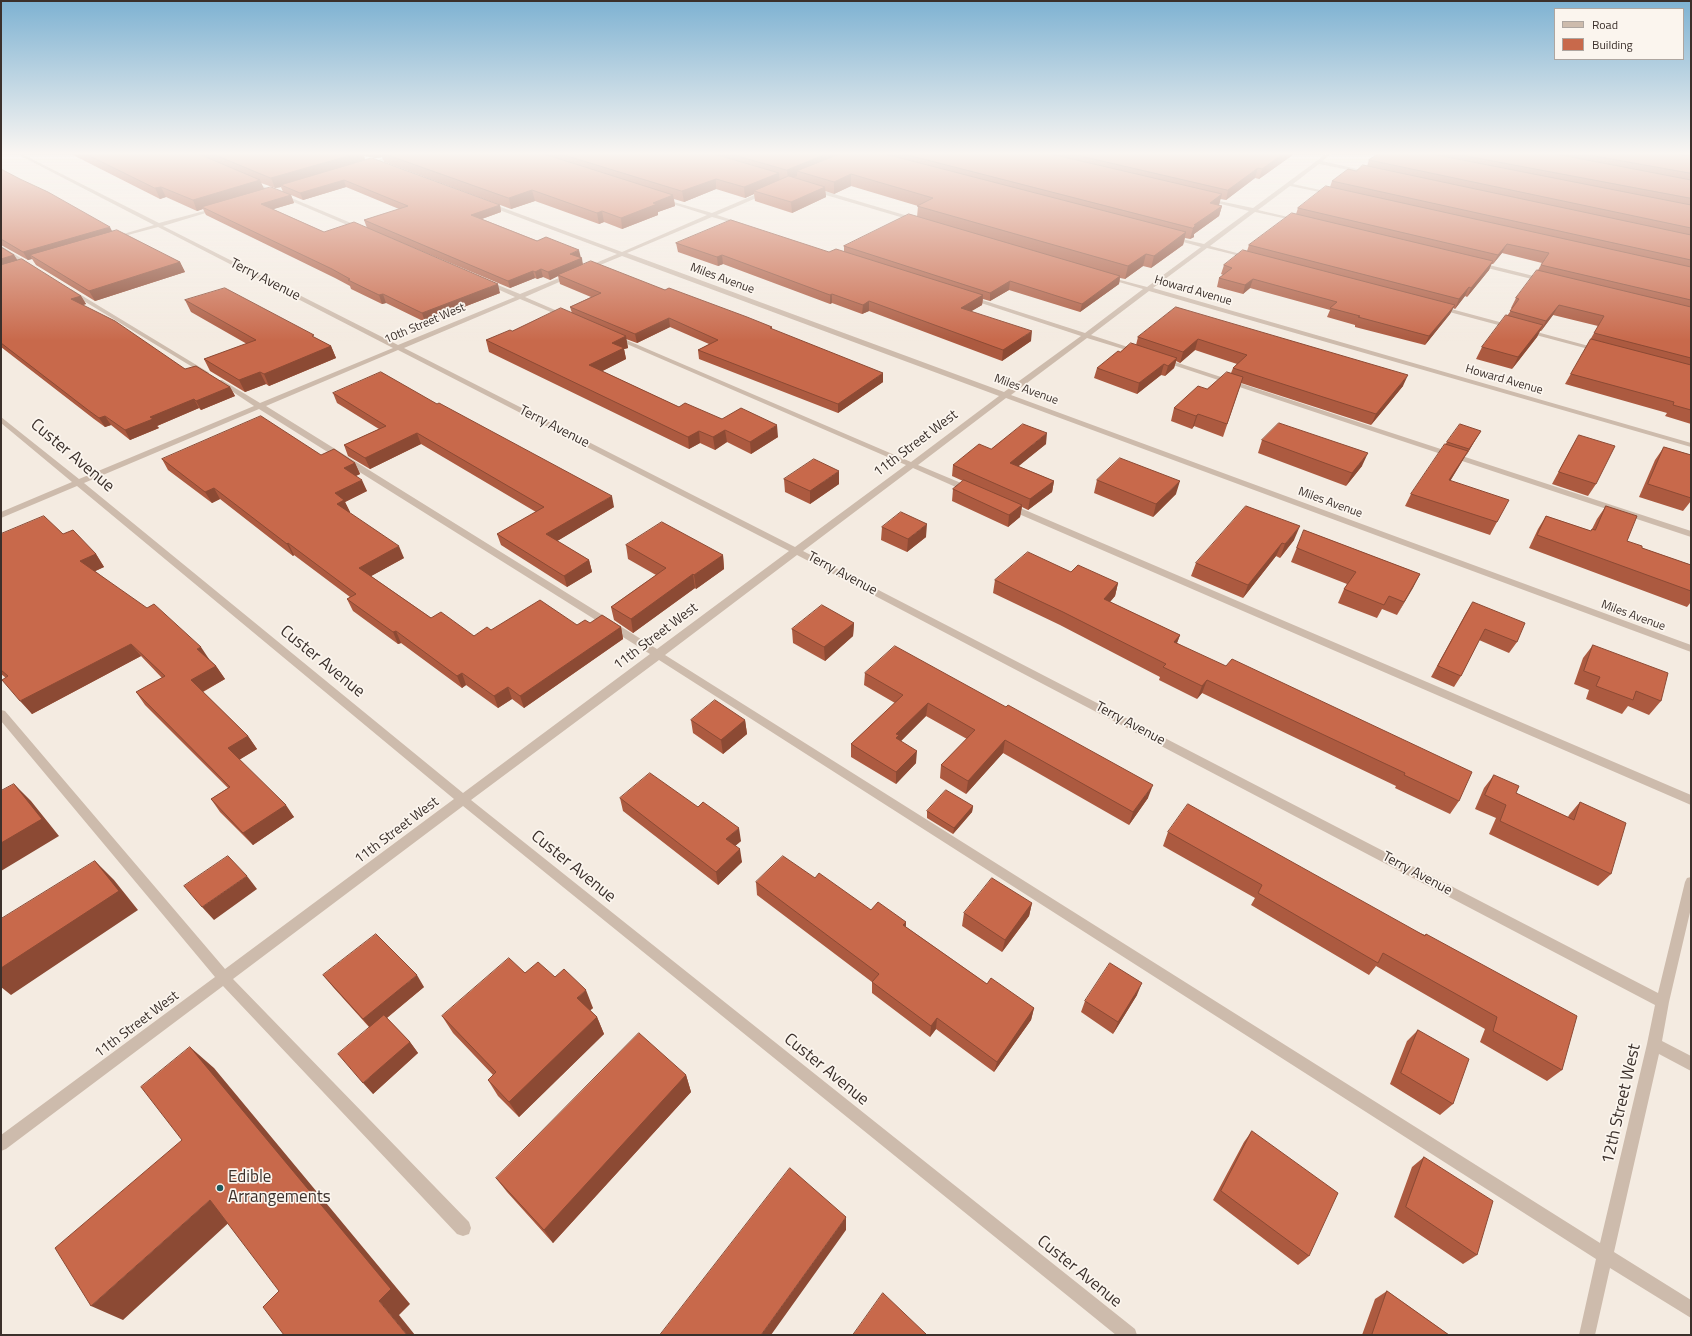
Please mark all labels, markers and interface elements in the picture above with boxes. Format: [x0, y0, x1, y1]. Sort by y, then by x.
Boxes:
legend [1554, 8, 1684, 60]
text: Road [1592, 15, 1618, 34]
text: Building [1592, 35, 1633, 54]
street label: Terry Avenue [227, 255, 303, 305]
street label: Miles Avenue [688, 261, 756, 297]
street label: Howard Avenue [1153, 273, 1233, 309]
street label: 10th Street West [382, 300, 468, 348]
street label: Howard Avenue [1464, 362, 1544, 398]
street label: Miles Avenue [992, 372, 1060, 408]
street label: Terry Avenue [516, 402, 592, 452]
street label: 11th Street West [871, 407, 961, 481]
street label: Custer Avenue [26, 415, 118, 497]
street label: Miles Avenue [1296, 485, 1364, 521]
street label: Terry Avenue [804, 549, 880, 599]
street label: Miles Avenue [1599, 598, 1667, 634]
street label: 11th Street West [611, 600, 701, 674]
street label: Custer Avenue [275, 622, 369, 702]
street label: Terry Avenue [1092, 699, 1168, 749]
street label: 11th Street West [352, 794, 442, 868]
street label: Custer Avenue [526, 827, 620, 907]
street label: Terry Avenue [1379, 849, 1455, 899]
street label: 11th Street West [92, 988, 182, 1062]
street label: Custer Avenue [779, 1030, 873, 1110]
street label: 12th Street West [1598, 1042, 1646, 1166]
place label: Edible Arrangements [228, 1168, 331, 1208]
marker: Edible Arrangements [215, 1183, 225, 1193]
street label: Custer Avenue [1032, 1232, 1126, 1312]

